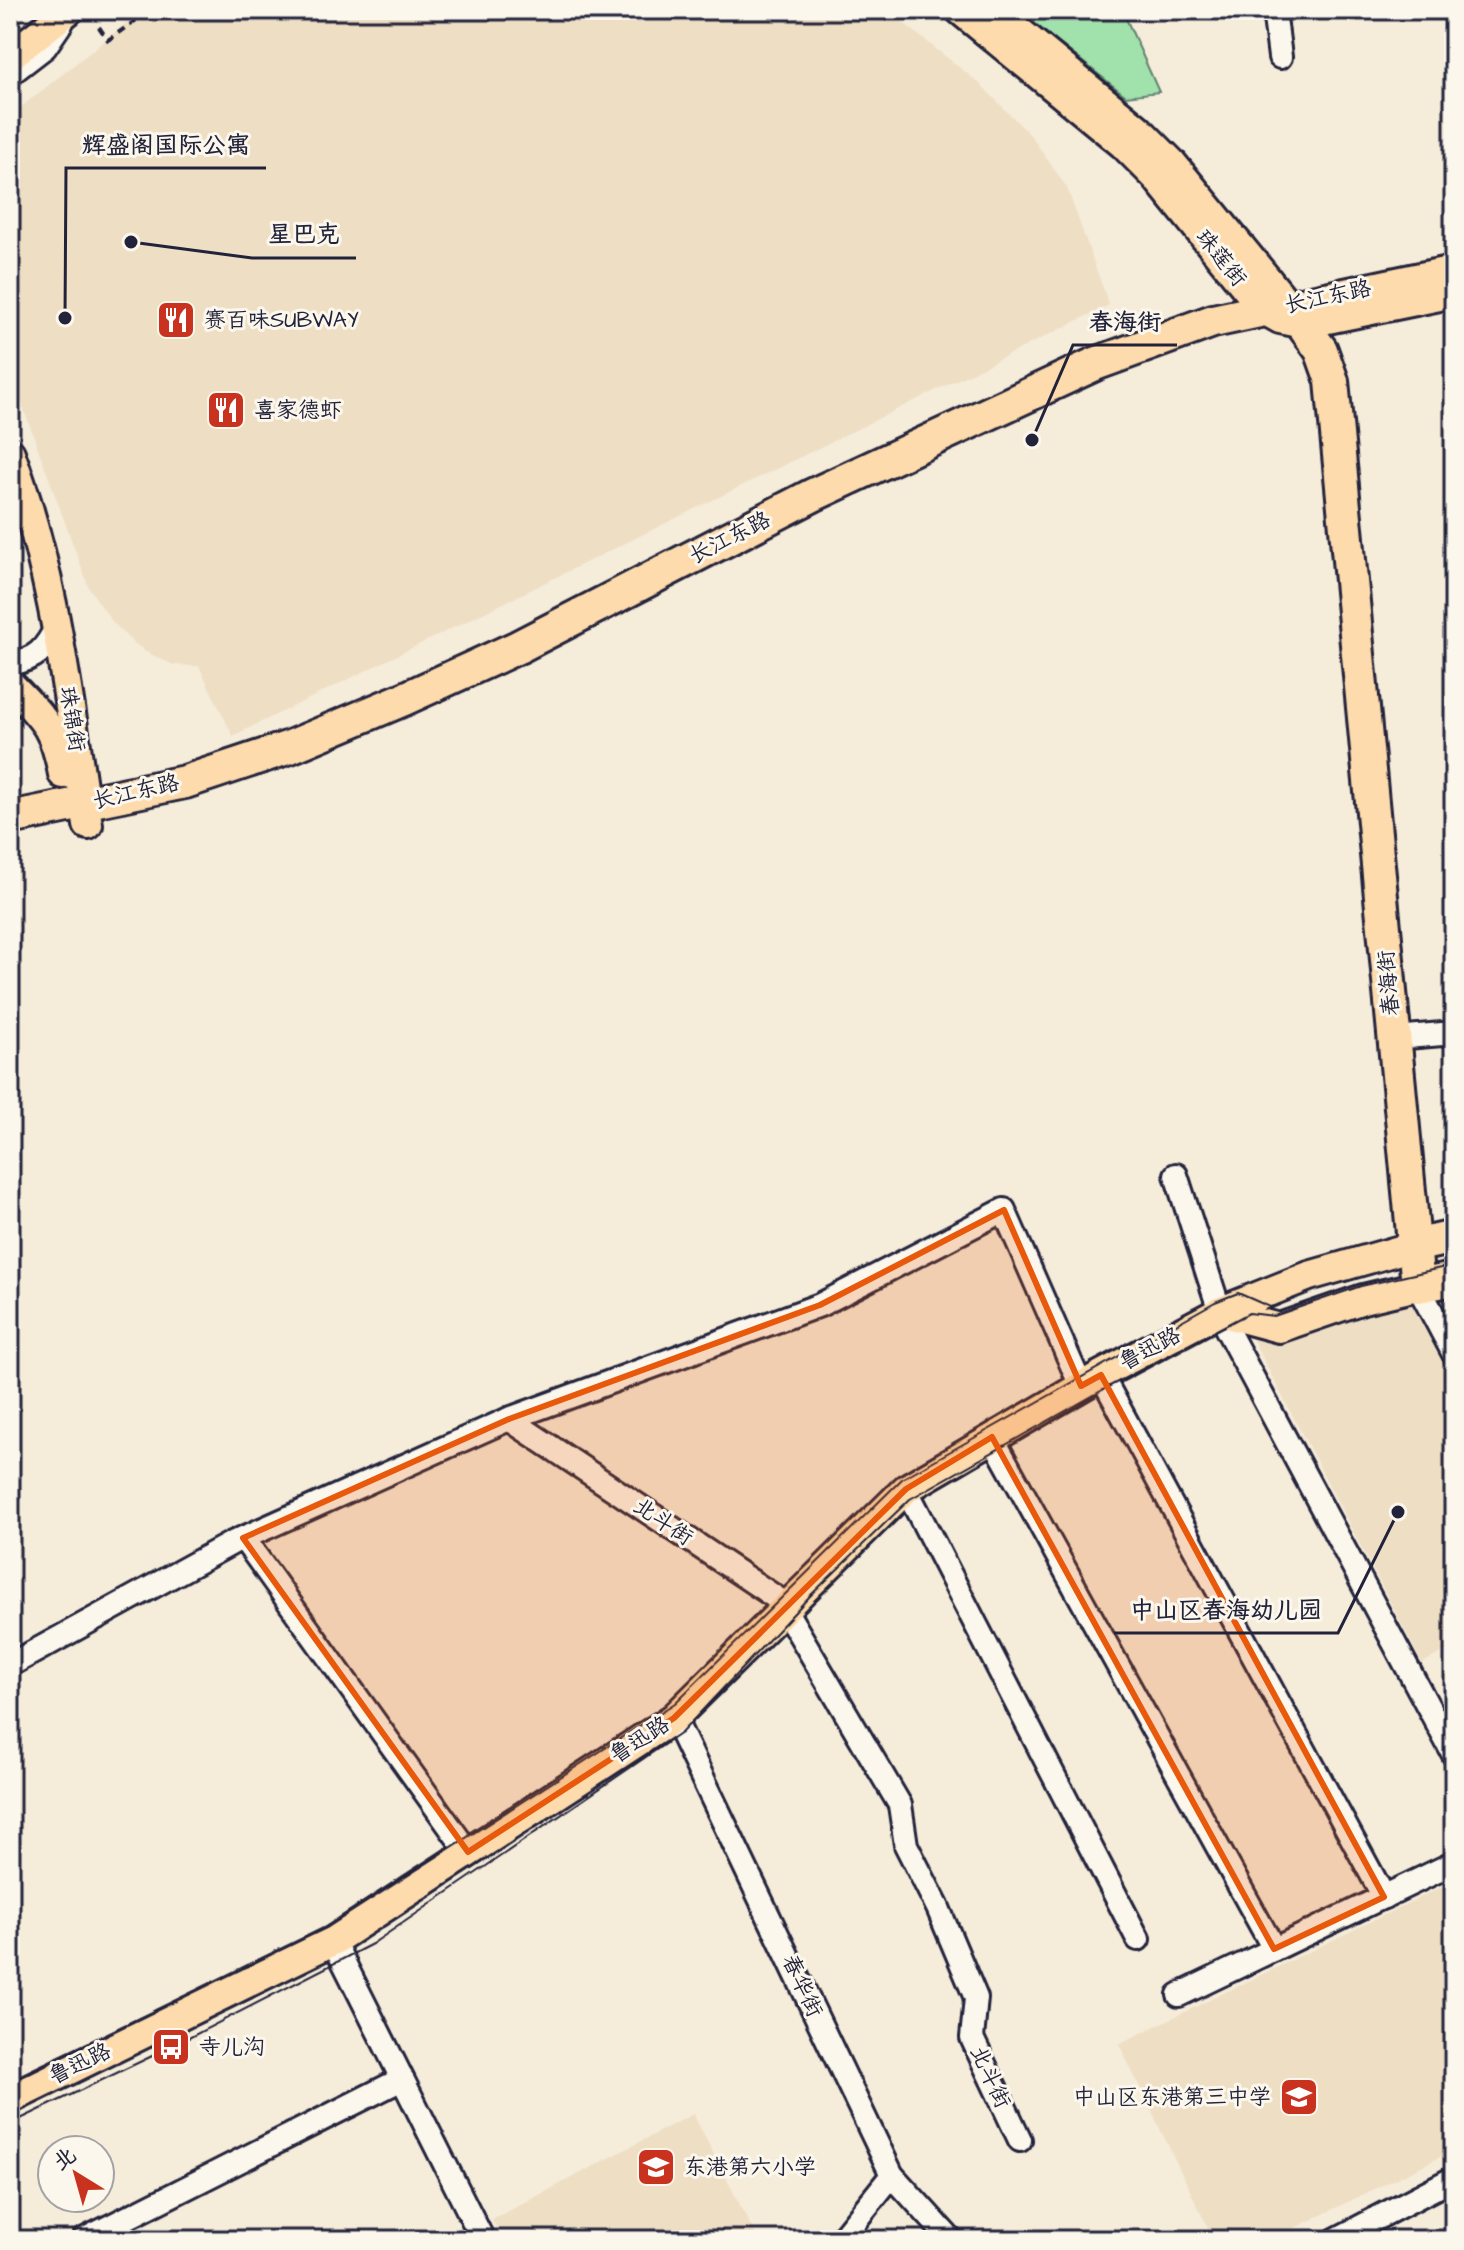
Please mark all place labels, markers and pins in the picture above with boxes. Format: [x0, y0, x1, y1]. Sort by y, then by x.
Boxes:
callout: 辉盛阁国际公寓 [66, 120, 266, 168]
callout: 星巴克 [252, 210, 356, 258]
callout: 春海街 [1073, 297, 1177, 345]
restaurant icon: 赛百味SUBWAY [155, 299, 197, 341]
place label: 赛百味SUBWAY [204, 305, 359, 336]
restaurant icon: 喜家德虾 [205, 389, 247, 431]
place label: 喜家德虾 [254, 395, 342, 426]
callout: 中山区春海幼儿园 [1114, 1585, 1338, 1633]
bus stop icon: 寺儿沟 [150, 2026, 192, 2068]
place label: 寺儿沟 [199, 2032, 265, 2063]
school or university icon: 中山区东港第三中学 [1278, 2076, 1320, 2118]
place label: 中山区东港第三中学 [1073, 2082, 1271, 2113]
school or university icon: 东港第六小学 [635, 2146, 677, 2188]
place label: 东港第六小学 [684, 2152, 816, 2183]

